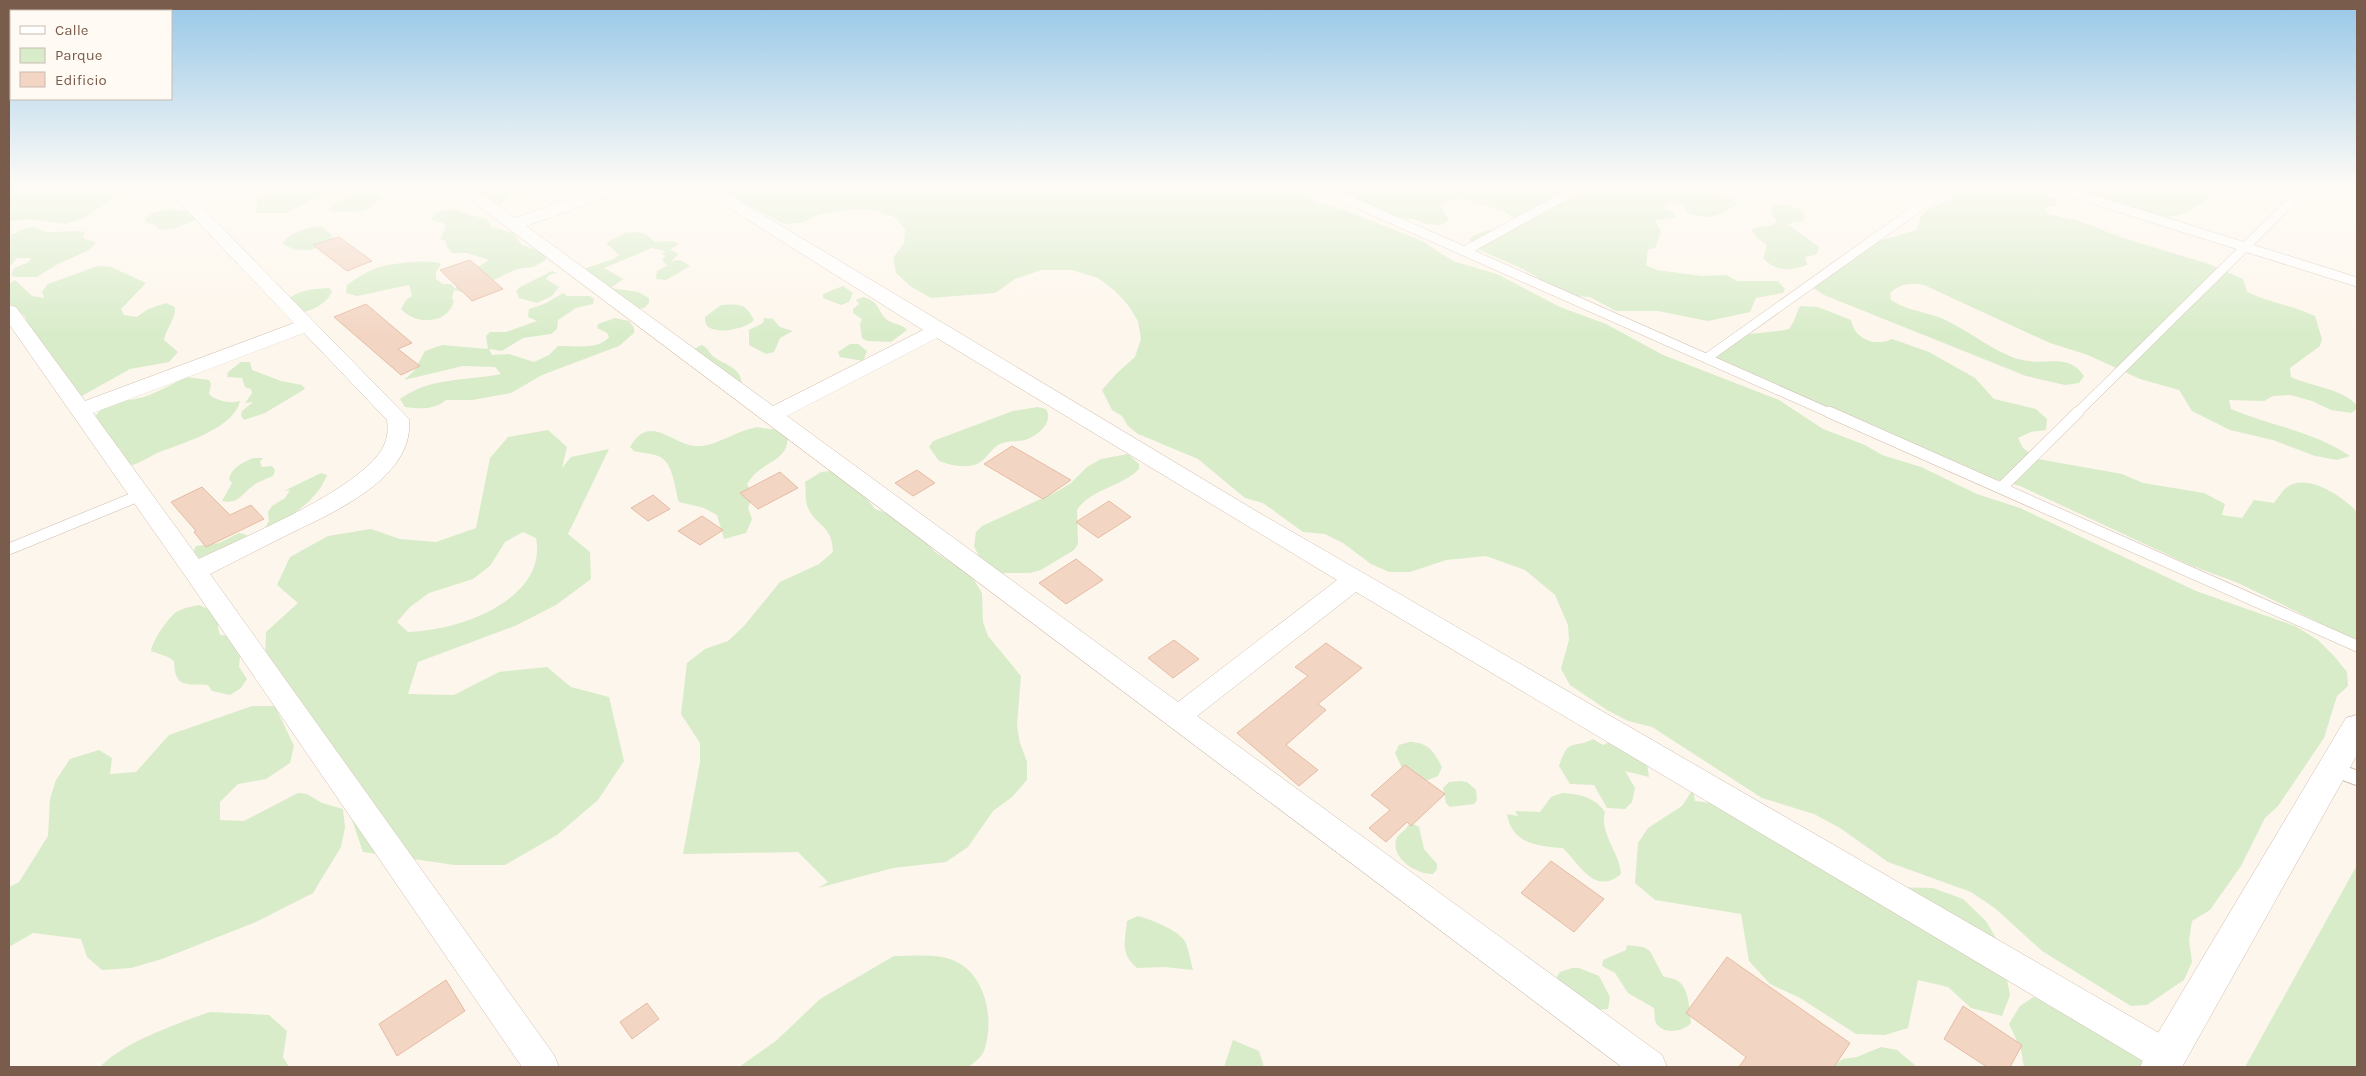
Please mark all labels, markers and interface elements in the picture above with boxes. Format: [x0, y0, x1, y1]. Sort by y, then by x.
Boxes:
legend [10, 10, 172, 100]
text: Calle [55, 21, 89, 39]
text: Parque [55, 46, 103, 64]
text: Edificio [55, 71, 107, 89]

